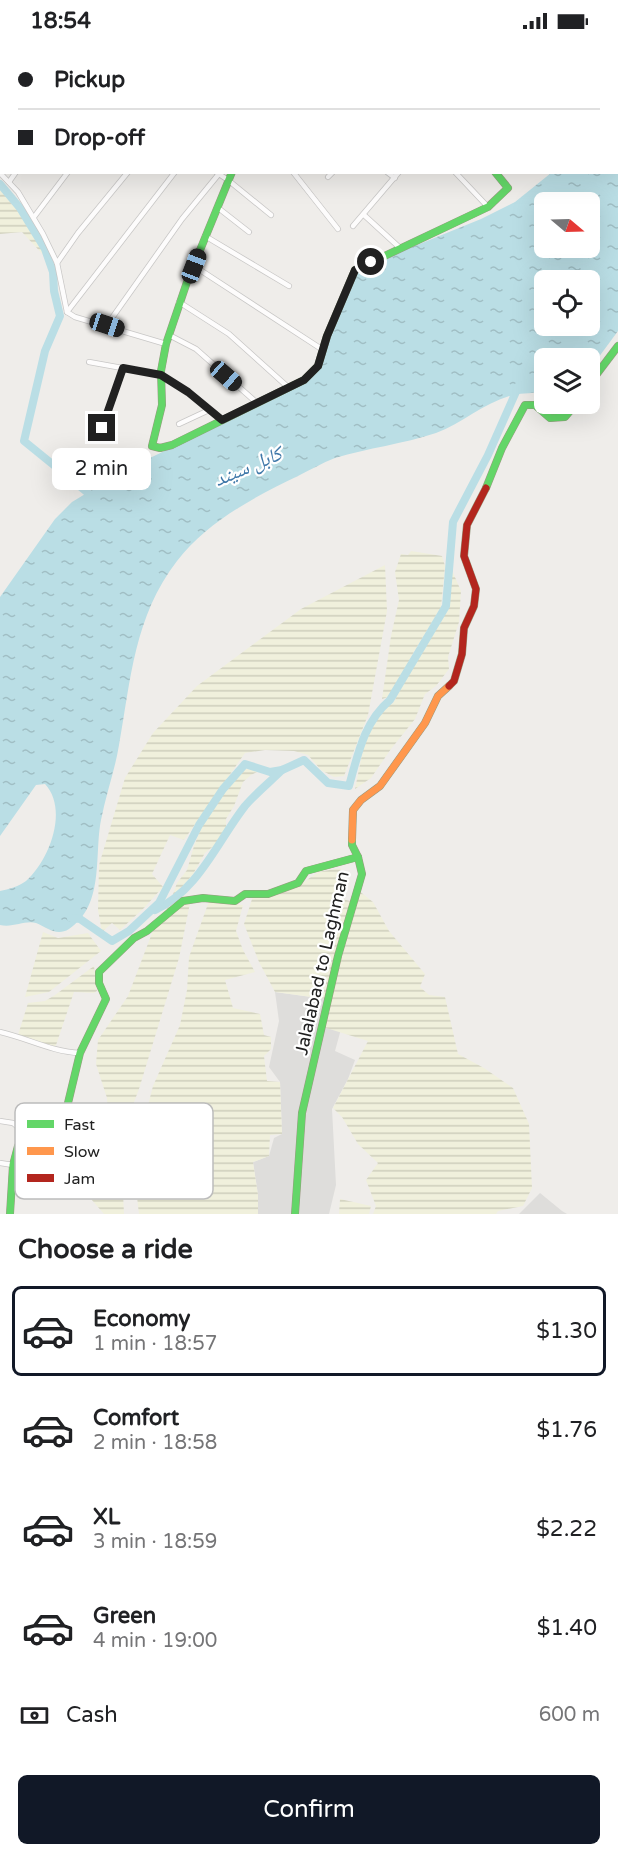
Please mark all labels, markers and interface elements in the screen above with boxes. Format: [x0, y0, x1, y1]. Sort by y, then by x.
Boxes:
text: 18:54 [30, 8, 91, 34]
text: Pickup [54, 67, 125, 93]
text: Drop-off [54, 125, 145, 151]
north arrow [534, 192, 600, 258]
map controls [534, 192, 600, 414]
car [179, 246, 209, 286]
route start [357, 248, 384, 275]
button: locate [534, 270, 600, 336]
car [87, 311, 127, 339]
button: layers [534, 348, 600, 414]
car [207, 357, 245, 395]
route end [88, 414, 115, 441]
water label: کابل سيند [210, 441, 289, 492]
callout: 2 min [52, 449, 152, 491]
text: 2 min [75, 457, 128, 481]
street label: Jalalabad to Laghman [290, 869, 354, 1057]
legend [15, 1103, 213, 1199]
text: Fast [64, 1115, 95, 1135]
text: Slow [64, 1142, 100, 1162]
text: Jam [64, 1169, 95, 1189]
text: Choose a ride [18, 1233, 193, 1266]
icon: car [21, 1304, 75, 1358]
text: Economy [93, 1306, 190, 1332]
text: $1.30 [536, 1318, 597, 1344]
text: 1 min · 18:57 [93, 1332, 217, 1356]
icon: car [21, 1403, 75, 1457]
text: Comfort [93, 1405, 179, 1431]
text: $1.76 [536, 1417, 597, 1443]
text: 2 min · 18:58 [93, 1431, 217, 1455]
icon: car [21, 1502, 75, 1556]
text: XL [93, 1504, 120, 1530]
text: $2.22 [536, 1516, 597, 1542]
text: 3 min · 18:59 [93, 1530, 217, 1554]
icon: car [21, 1601, 75, 1655]
text: Green [93, 1603, 156, 1629]
text: $1.40 [537, 1615, 597, 1641]
text: 4 min · 19:00 [93, 1629, 217, 1653]
icon: cash [18, 1699, 51, 1732]
text: Cash [66, 1702, 118, 1728]
text: 600 m [539, 1703, 600, 1727]
button: Confirm [18, 1775, 600, 1844]

